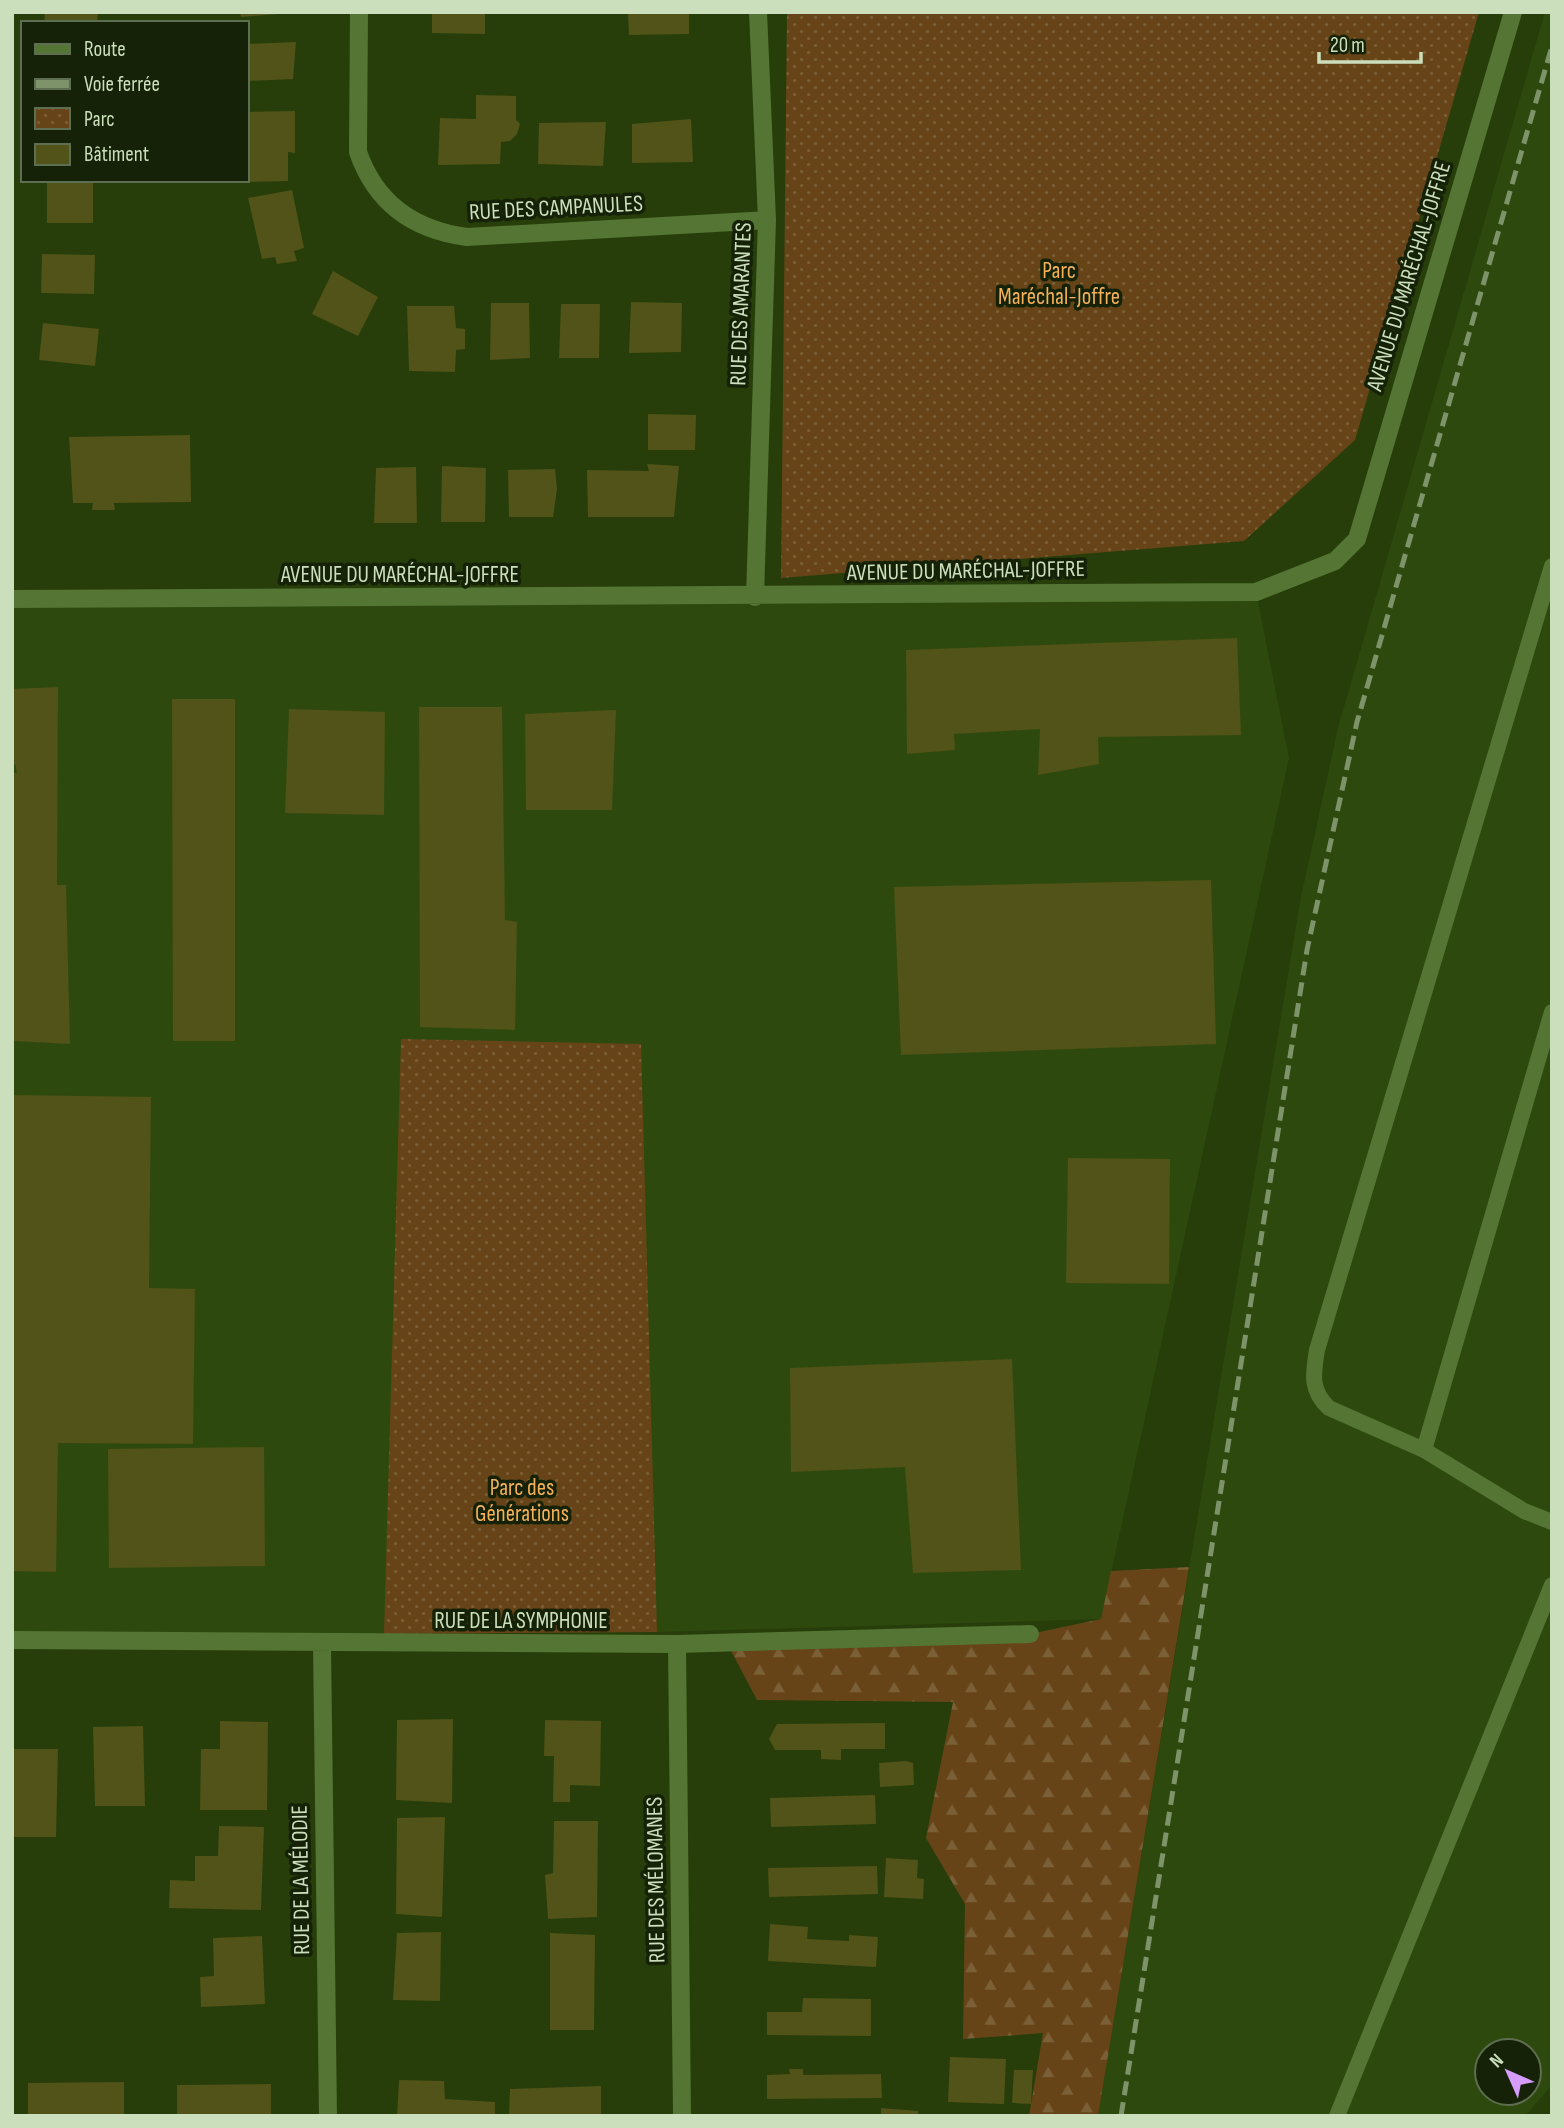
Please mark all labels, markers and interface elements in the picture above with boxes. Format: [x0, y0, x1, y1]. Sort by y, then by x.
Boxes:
legend [21, 21, 248, 182]
scale bar [1319, 21, 1420, 65]
text: 20 m [1330, 33, 1365, 58]
text: Route [84, 37, 126, 62]
text: Voie ferrée [84, 72, 160, 97]
text: Parc [84, 107, 115, 132]
text: Bâtiment [84, 142, 149, 167]
street label: AVENUE DU MARÉCHAL-JOFFRE [1360, 158, 1457, 395]
street label: RUE DES CAMPANULES [468, 189, 644, 227]
street label: RUE DES AMARANTES [724, 222, 758, 386]
park label: Parc Maréchal-Joffre [998, 257, 1120, 311]
street label: AVENUE DU MARÉCHAL-JOFFRE [846, 555, 1085, 587]
street label: AVENUE DU MARÉCHAL-JOFFRE [280, 561, 519, 589]
park label: Parc des Générations [475, 1474, 569, 1528]
street label: RUE DE LA SYMPHONIE [434, 1607, 608, 1635]
street label: RUE DES MÉLOMANES [641, 1797, 671, 1963]
street label: RUE DE LA MÉLODIE [286, 1805, 316, 1955]
north arrow [1473, 2037, 1543, 2107]
text: N [1485, 2049, 1509, 2073]

